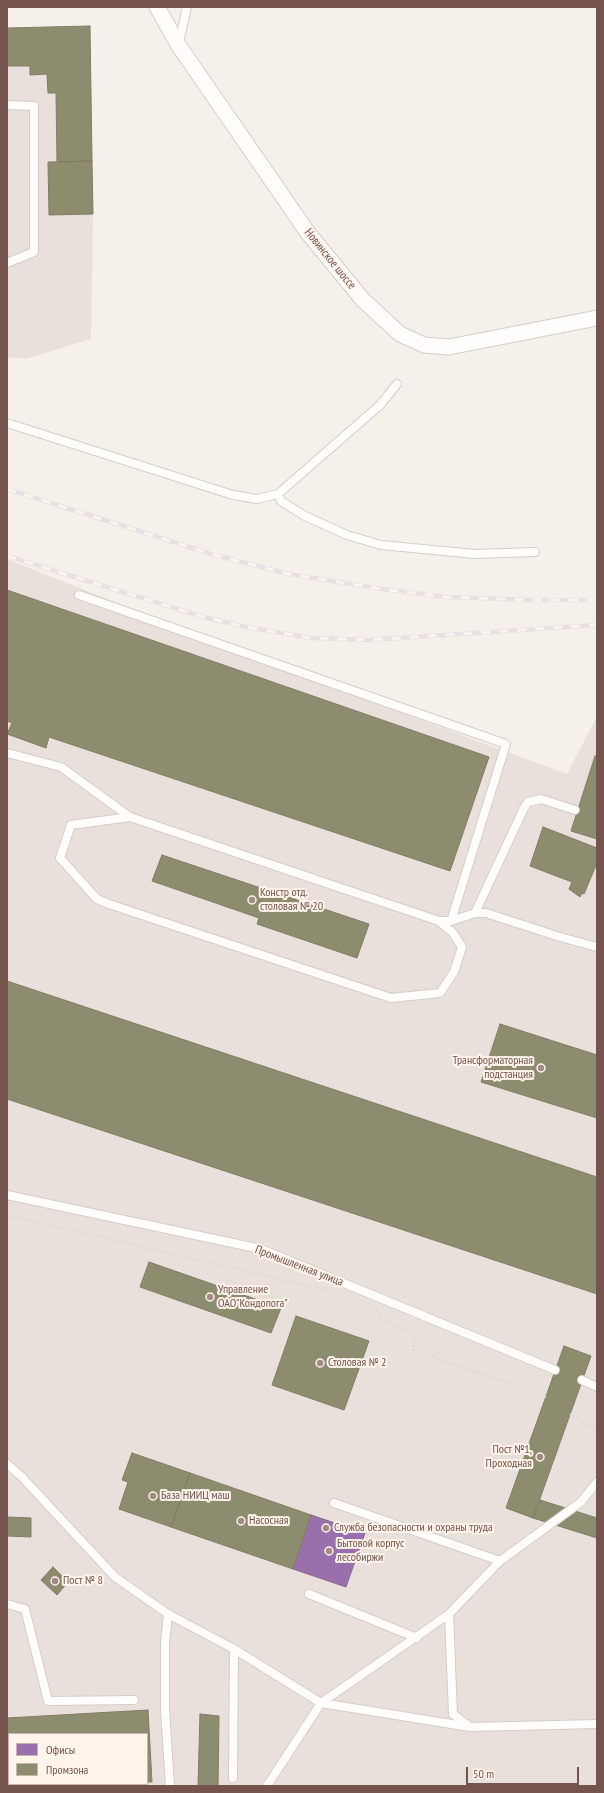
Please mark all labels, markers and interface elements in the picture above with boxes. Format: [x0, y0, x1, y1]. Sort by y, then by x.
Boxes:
street label: Новинское шоссе [301, 226, 359, 292]
place label: Констр отд. столовая № 20 [260, 886, 323, 914]
marker: Констр отд. столовая № 20 [247, 895, 257, 905]
place label: Трансформаторная подстанция [453, 1054, 533, 1082]
marker: Трансформаторная подстанция [536, 1063, 546, 1073]
street label: Промышленная улица [253, 1243, 345, 1289]
place label: Управление ОАО"Кондопога" [218, 1283, 288, 1311]
marker: Управление ОАО"Кондопога" [205, 1292, 215, 1302]
place label: Столовая № 2 [328, 1356, 386, 1370]
marker: Столовая № 2 [315, 1358, 325, 1368]
place label: Пост №1, Проходная [486, 1443, 532, 1471]
marker: Пост №1, Проходная [535, 1452, 545, 1462]
place label: База НИИЦ маш [161, 1489, 230, 1503]
marker: База НИИЦ маш [148, 1491, 158, 1501]
place label: Насосная [249, 1514, 288, 1528]
marker: Насосная [236, 1516, 246, 1526]
place label: Служба безопасности и охраны труда [334, 1521, 493, 1535]
marker: Служба безопасности и охраны труда [321, 1523, 331, 1533]
place label: Бытовой корпус лесобиржи [337, 1537, 404, 1565]
marker: Бытовой корпус лесобиржи [324, 1546, 334, 1556]
place label: Пост № 8 [63, 1574, 103, 1588]
marker: Пост № 8 [50, 1576, 60, 1586]
legend [8, 1733, 148, 1785]
text: Офисы [46, 1742, 75, 1757]
scale bar [468, 1759, 581, 1785]
text: Промзона [46, 1762, 88, 1777]
text: 50 m [473, 1766, 494, 1781]

